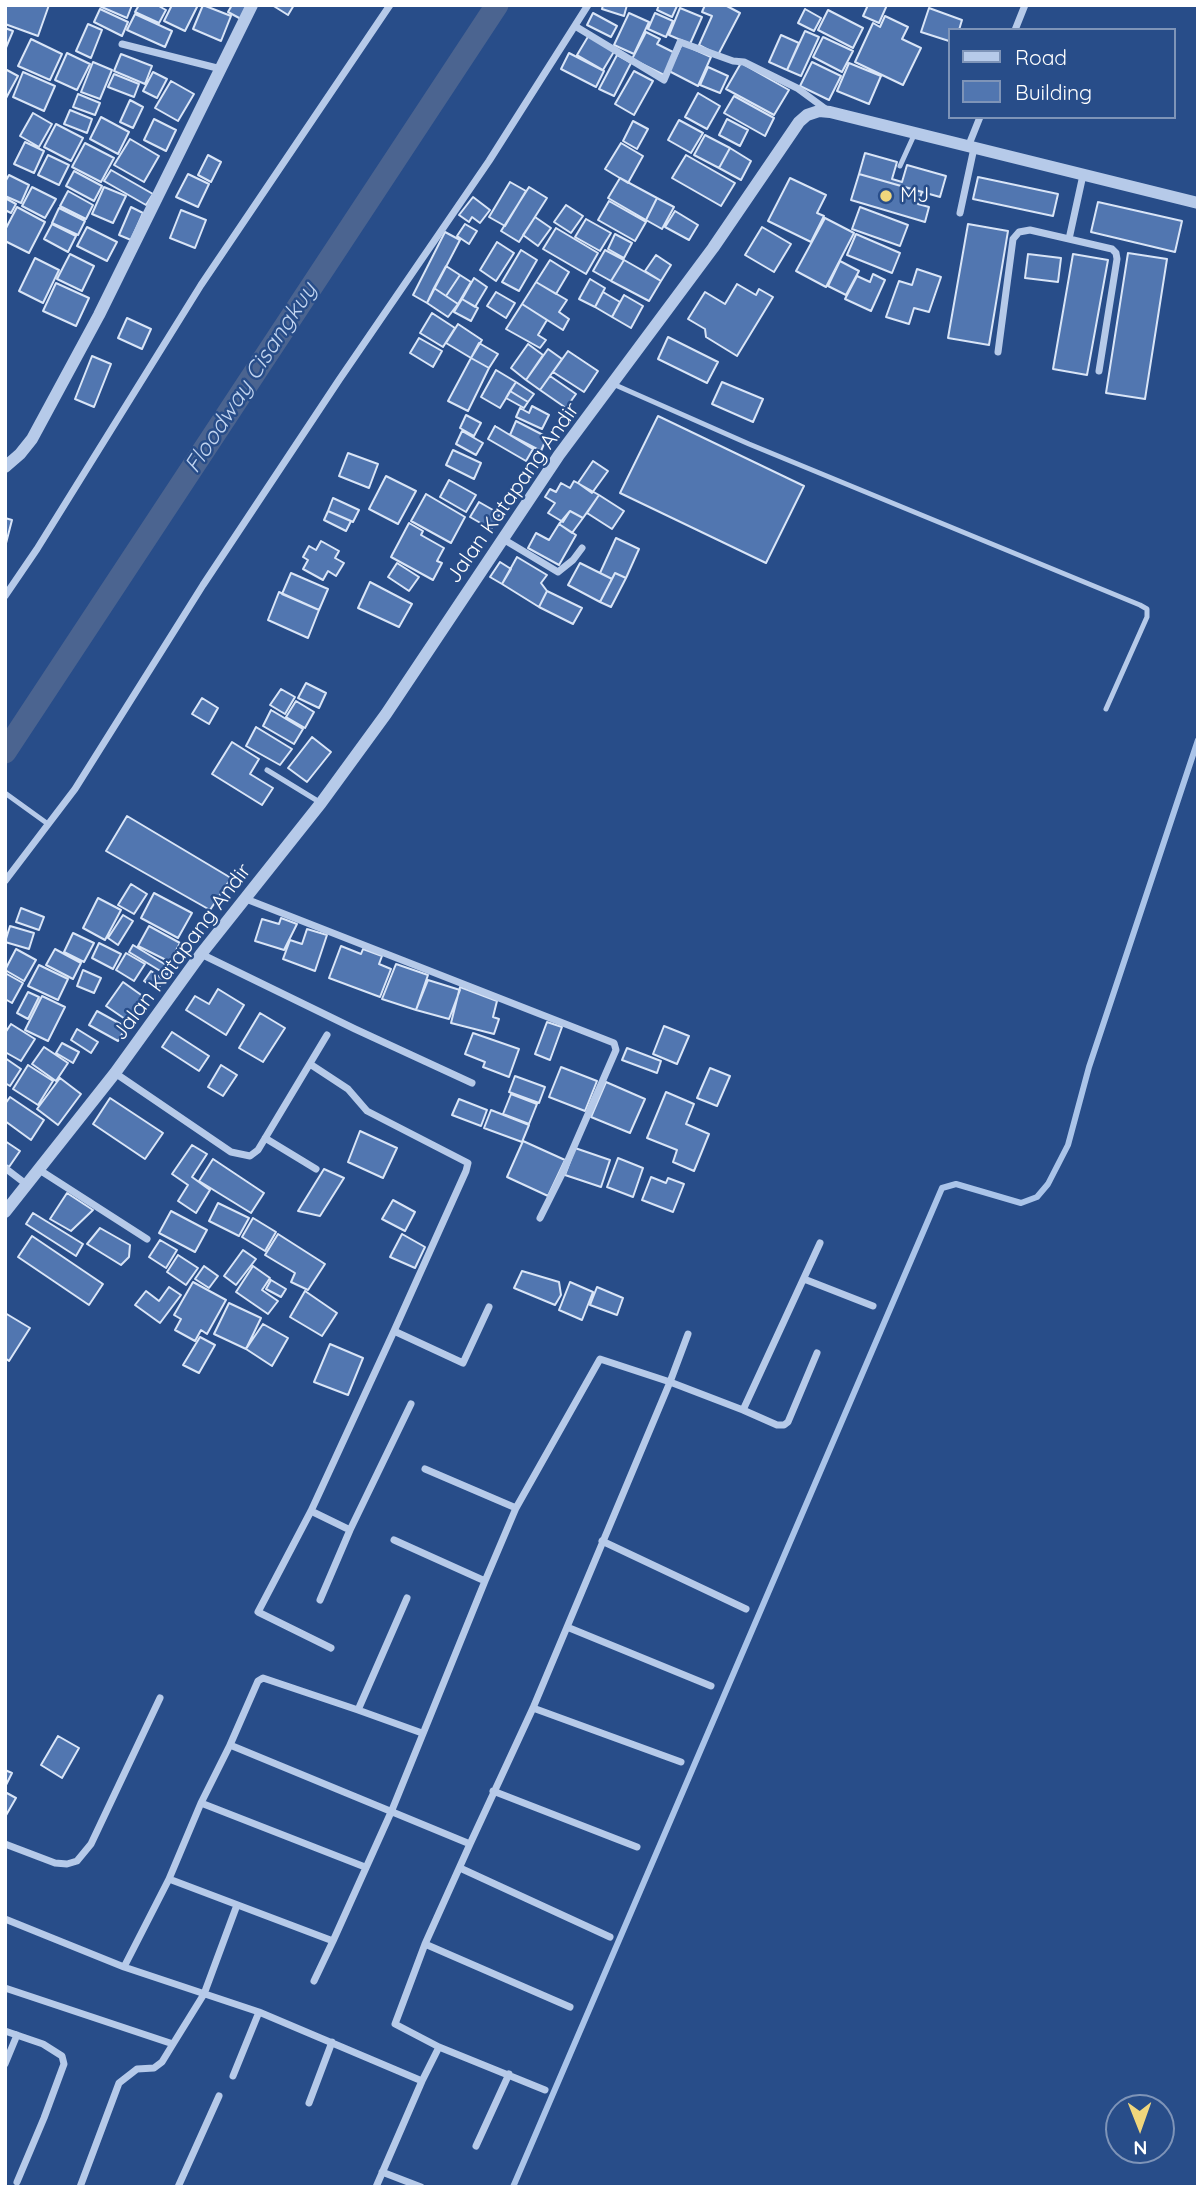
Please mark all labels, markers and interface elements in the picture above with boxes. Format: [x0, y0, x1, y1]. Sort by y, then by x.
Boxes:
legend [948, 28, 1175, 119]
text: Road [1015, 44, 1067, 70]
text: Building [1015, 79, 1092, 105]
place label: MJ [900, 183, 929, 209]
marker: MJ [878, 188, 894, 204]
water label: Floodway Cisangkuy [179, 278, 323, 478]
street label: Jalan Katapang Andir [441, 398, 585, 588]
street label: Jalan Katapang Andir [107, 859, 257, 1045]
north arrow [1105, 2094, 1175, 2164]
text: N [1133, 2136, 1148, 2160]

